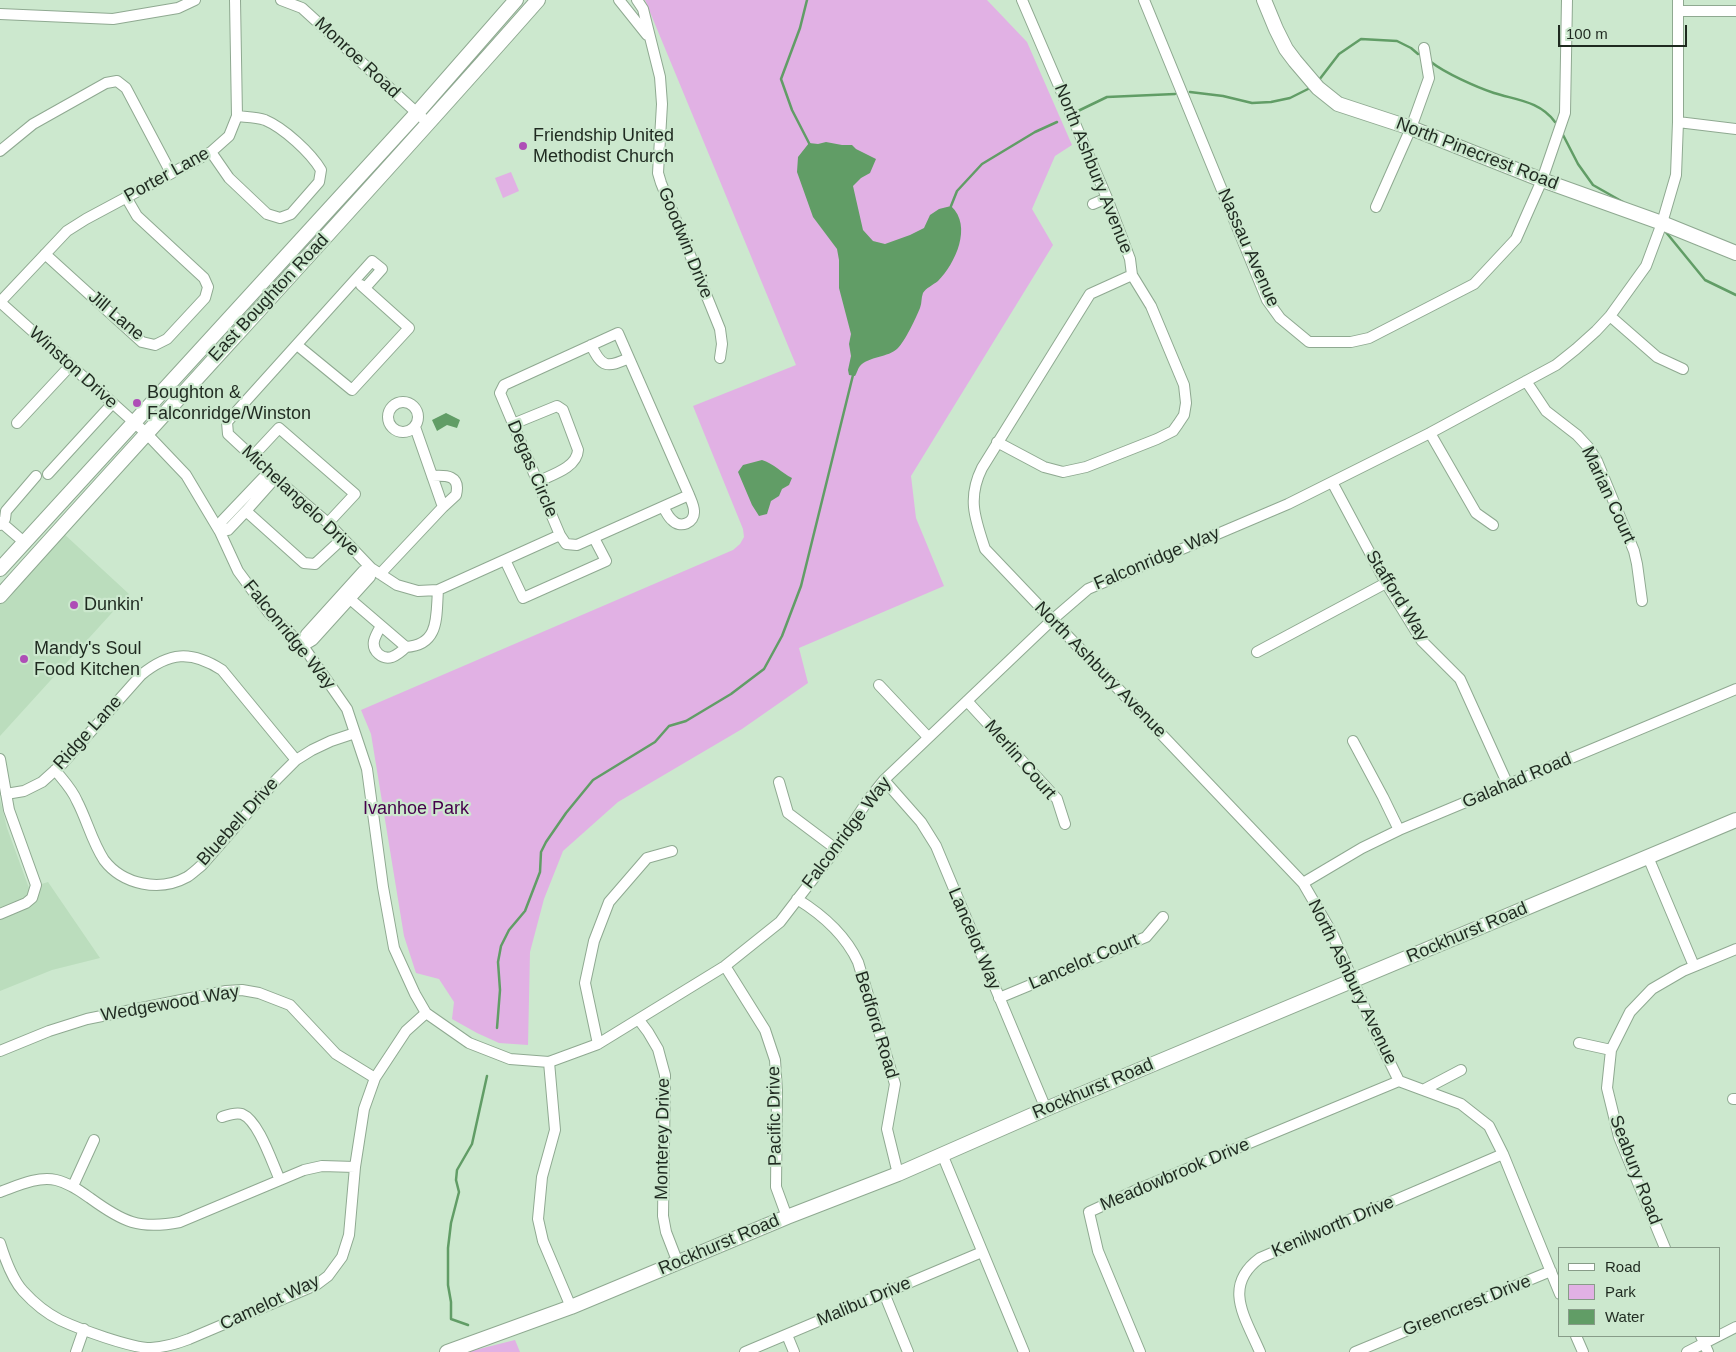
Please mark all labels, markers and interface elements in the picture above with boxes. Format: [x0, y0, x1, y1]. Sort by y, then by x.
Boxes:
street label: Monroe Road [310, 13, 404, 103]
scale bar [1561, 15, 1690, 47]
text: 100 m [1566, 25, 1608, 42]
street label: North Ashbury Avenue [1049, 81, 1137, 257]
street label: North Pinecrest Road [1393, 113, 1561, 195]
place label: Friendship United Methodist Church [533, 125, 674, 168]
marker: Friendship United Methodist Church [517, 140, 529, 152]
street label: Porter Lane [121, 143, 213, 207]
street label: Goodwin Drive [653, 184, 717, 302]
street label: Nassau Avenue [1212, 186, 1284, 310]
street label: East Boughton Road [204, 230, 334, 366]
street label: Jill Lane [84, 287, 148, 345]
street label: Winston Drive [24, 322, 122, 414]
place label: Boughton & Falconridge/Winston [147, 382, 311, 424]
marker: Boughton & Falconridge/Winston [131, 397, 143, 409]
street label: Degas Circle [502, 417, 562, 521]
street label: Michelangelo Drive [237, 441, 363, 561]
street label: Marian Court [1576, 443, 1640, 547]
street label: Falconridge Way [1091, 523, 1223, 595]
street label: Stafford Way [1361, 547, 1433, 645]
street label: Falconridge Way [238, 576, 340, 694]
place label: Dunkin' [84, 594, 143, 616]
street label: North Ashbury Avenue [1029, 597, 1171, 743]
marker: Dunkin' [68, 599, 80, 611]
place label: Mandy's Soul Food Kitchen [34, 638, 141, 681]
marker: Mandy's Soul Food Kitchen [18, 653, 30, 665]
street label: Ridge Lane [49, 692, 127, 774]
street label: Merlin Court [980, 716, 1060, 804]
street label: Galahad Road [1459, 748, 1575, 814]
street label: Falconridge Way [798, 773, 896, 893]
street label: Bluebell Drive [193, 774, 283, 870]
park label: Ivanhoe Park [363, 798, 469, 820]
street label: Lancelot Way [943, 885, 1005, 993]
street label: North Ashbury Avenue [1303, 896, 1401, 1068]
street label: Rockhurst Road [1403, 898, 1531, 968]
street label: Lancelot Court [1026, 929, 1142, 995]
street label: Bedford Road [849, 969, 903, 1081]
street label: Wedgewood Way [99, 981, 241, 1027]
street label: Rockhurst Road [1029, 1054, 1157, 1124]
street label: Pacific Drive [763, 1066, 787, 1166]
street label: Monterey Drive [651, 1078, 675, 1200]
street label: Seabury Road [1604, 1112, 1666, 1228]
street label: Meadowbrook Drive [1097, 1134, 1253, 1216]
street label: Kenilworth Drive [1268, 1191, 1398, 1263]
street label: Rockhurst Road [655, 1210, 783, 1280]
legend [1558, 1247, 1721, 1337]
text: Road [1605, 1258, 1641, 1275]
street label: Camelot Way [217, 1271, 323, 1335]
street label: Greencrest Drive [1400, 1271, 1534, 1341]
street label: Malibu Drive [814, 1273, 914, 1331]
text: Park [1605, 1283, 1636, 1300]
text: Water [1605, 1308, 1644, 1325]

